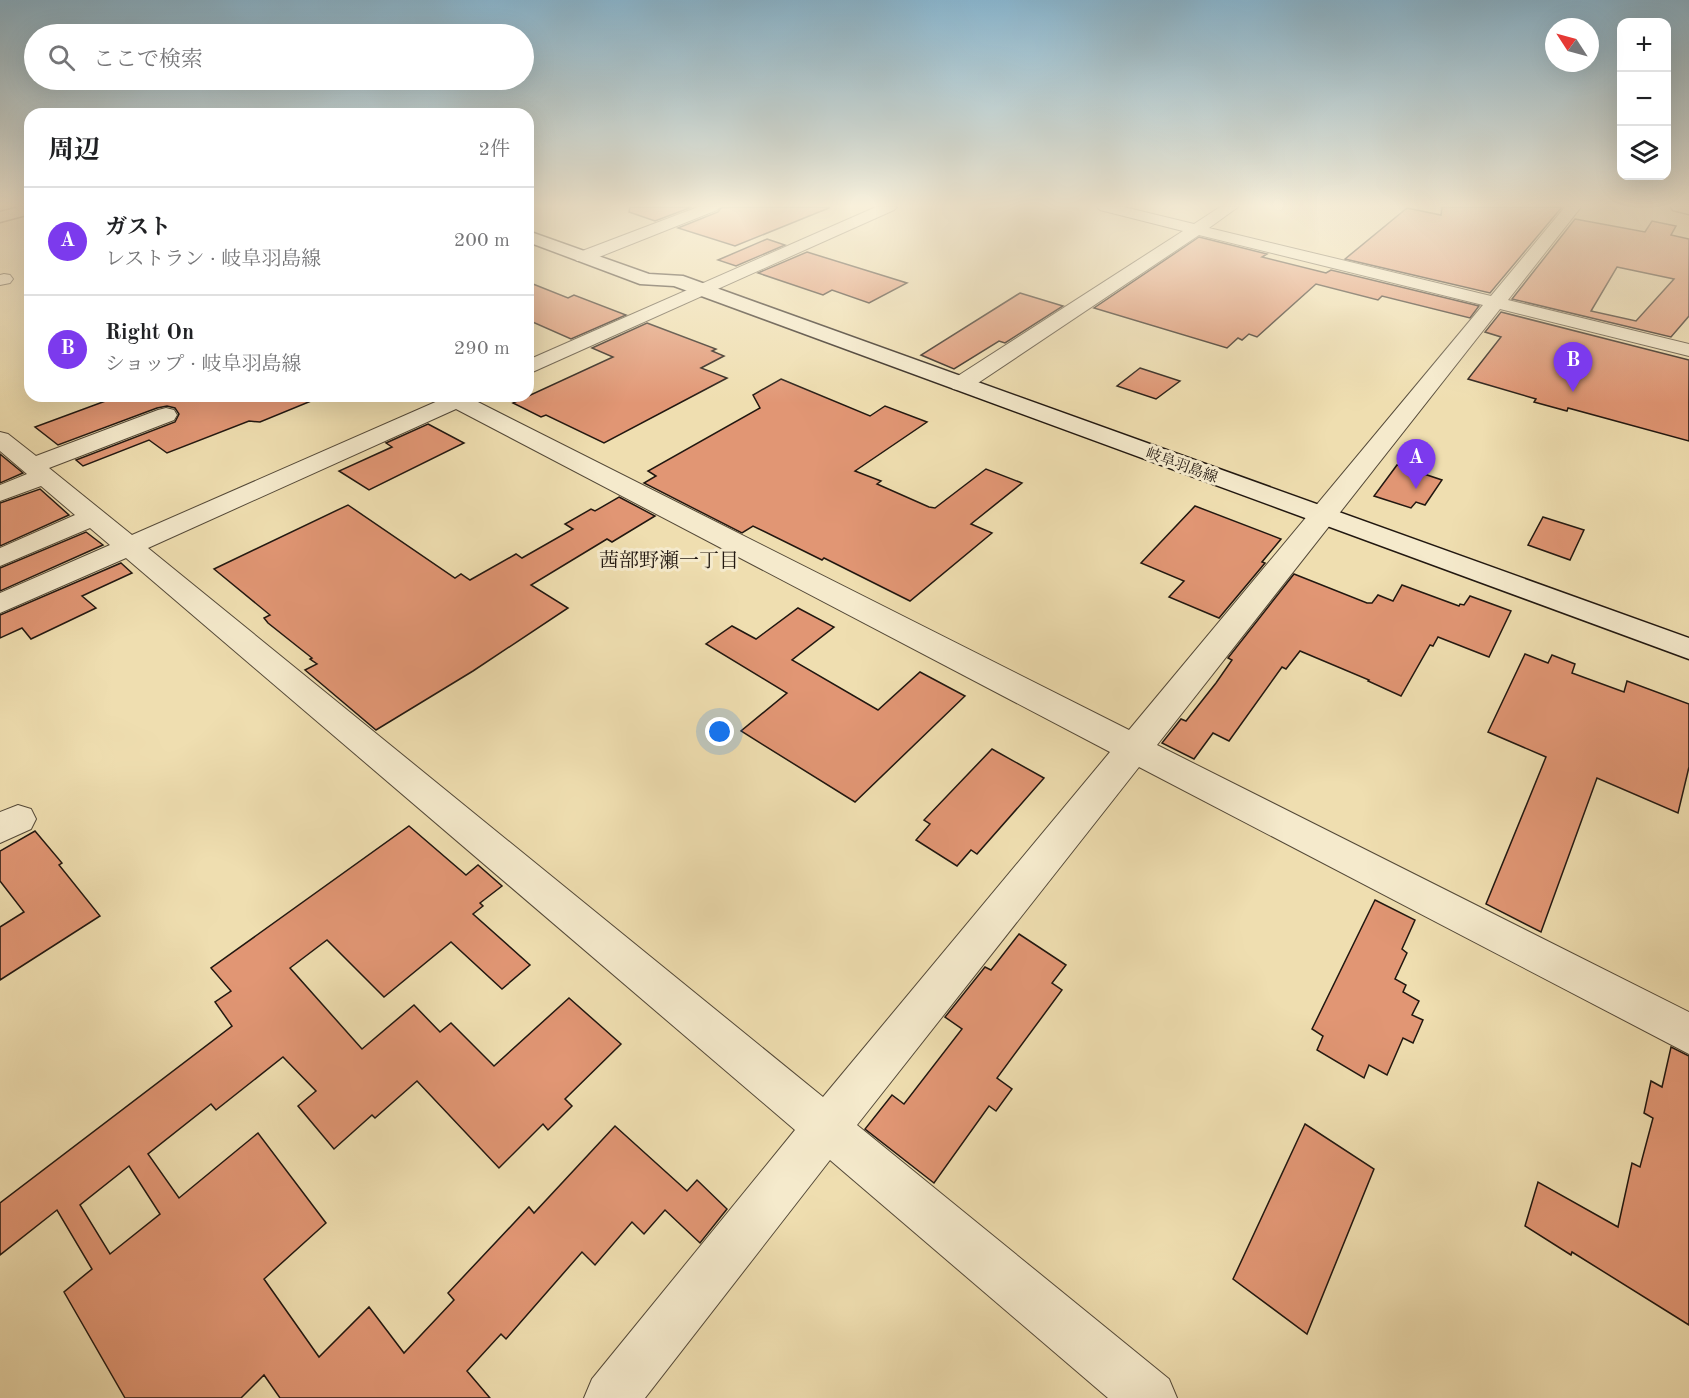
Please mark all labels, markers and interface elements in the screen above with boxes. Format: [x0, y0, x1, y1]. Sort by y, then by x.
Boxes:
north arrow [1545, 18, 1599, 72]
map controls [1617, 18, 1671, 180]
button: + [1617, 18, 1671, 72]
search box [24, 24, 534, 90]
icon: search [45, 41, 78, 74]
text: ここで検索 [93, 49, 203, 71]
button: − [1617, 72, 1671, 126]
button: layers [1617, 126, 1671, 180]
text: 周辺 [48, 138, 100, 164]
text: 2件 [478, 140, 510, 160]
text: ガスト [105, 217, 171, 239]
text: A [60, 231, 75, 251]
text: 200 m [454, 231, 510, 251]
text: レストラン · 岐阜羽島線 [105, 250, 321, 270]
text: Right On [105, 322, 194, 344]
text: B [60, 339, 75, 359]
text: 290 m [454, 339, 510, 359]
pin: B [1554, 342, 1592, 392]
text: ショップ · 岐阜羽島線 [105, 355, 301, 375]
pin: A [1396, 440, 1436, 489]
street label: 岐阜羽島線 [1144, 445, 1220, 486]
district label: 茜部野瀬一丁目 [599, 550, 739, 572]
your location [705, 717, 734, 746]

